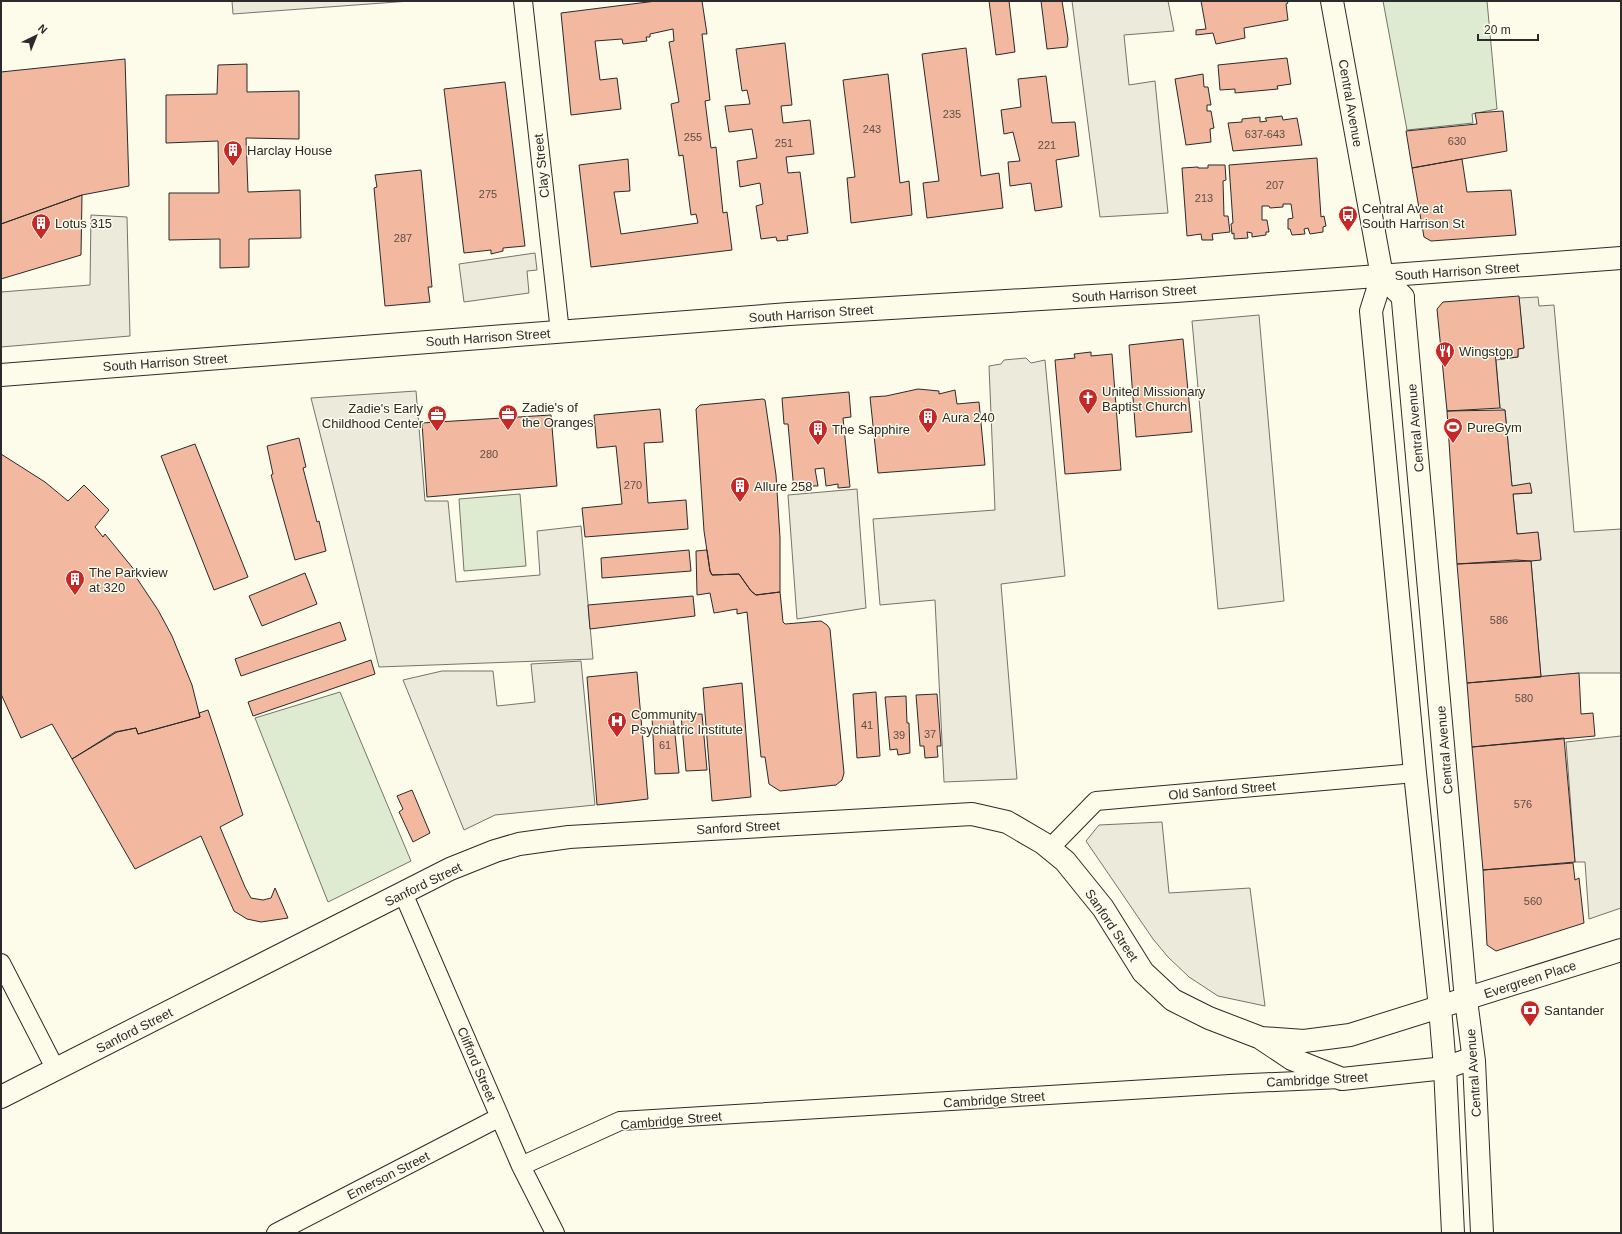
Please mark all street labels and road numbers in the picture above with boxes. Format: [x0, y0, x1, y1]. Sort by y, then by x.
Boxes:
street label: Central Avenue [1335, 58, 1366, 148]
street label: Clay Street [531, 133, 552, 199]
street label: South Harrison Street [1394, 260, 1520, 283]
street label: South Harrison Street [1071, 282, 1197, 305]
street label: South Harrison Street [748, 302, 874, 325]
street label: South Harrison Street [425, 326, 551, 349]
street label: South Harrison Street [102, 351, 228, 374]
street label: Central Avenue [1404, 383, 1427, 473]
street label: Central Avenue [1433, 705, 1456, 795]
street label: Old Sanford Street [1168, 778, 1277, 803]
street label: Sanford Street [696, 818, 781, 837]
street label: Sanford Street [382, 859, 465, 910]
street label: Sanford Street [1082, 886, 1141, 965]
street label: Evergreen Place [1482, 957, 1578, 1001]
street label: Sanford Street [93, 1005, 175, 1056]
street label: Clifford Street [454, 1025, 499, 1104]
street label: Central Avenue [1463, 1028, 1484, 1118]
street label: Cambridge Street [1266, 1069, 1369, 1090]
street label: Cambridge Street [943, 1088, 1046, 1111]
street label: Cambridge Street [620, 1109, 723, 1132]
street label: Emerson Street [345, 1148, 432, 1203]

